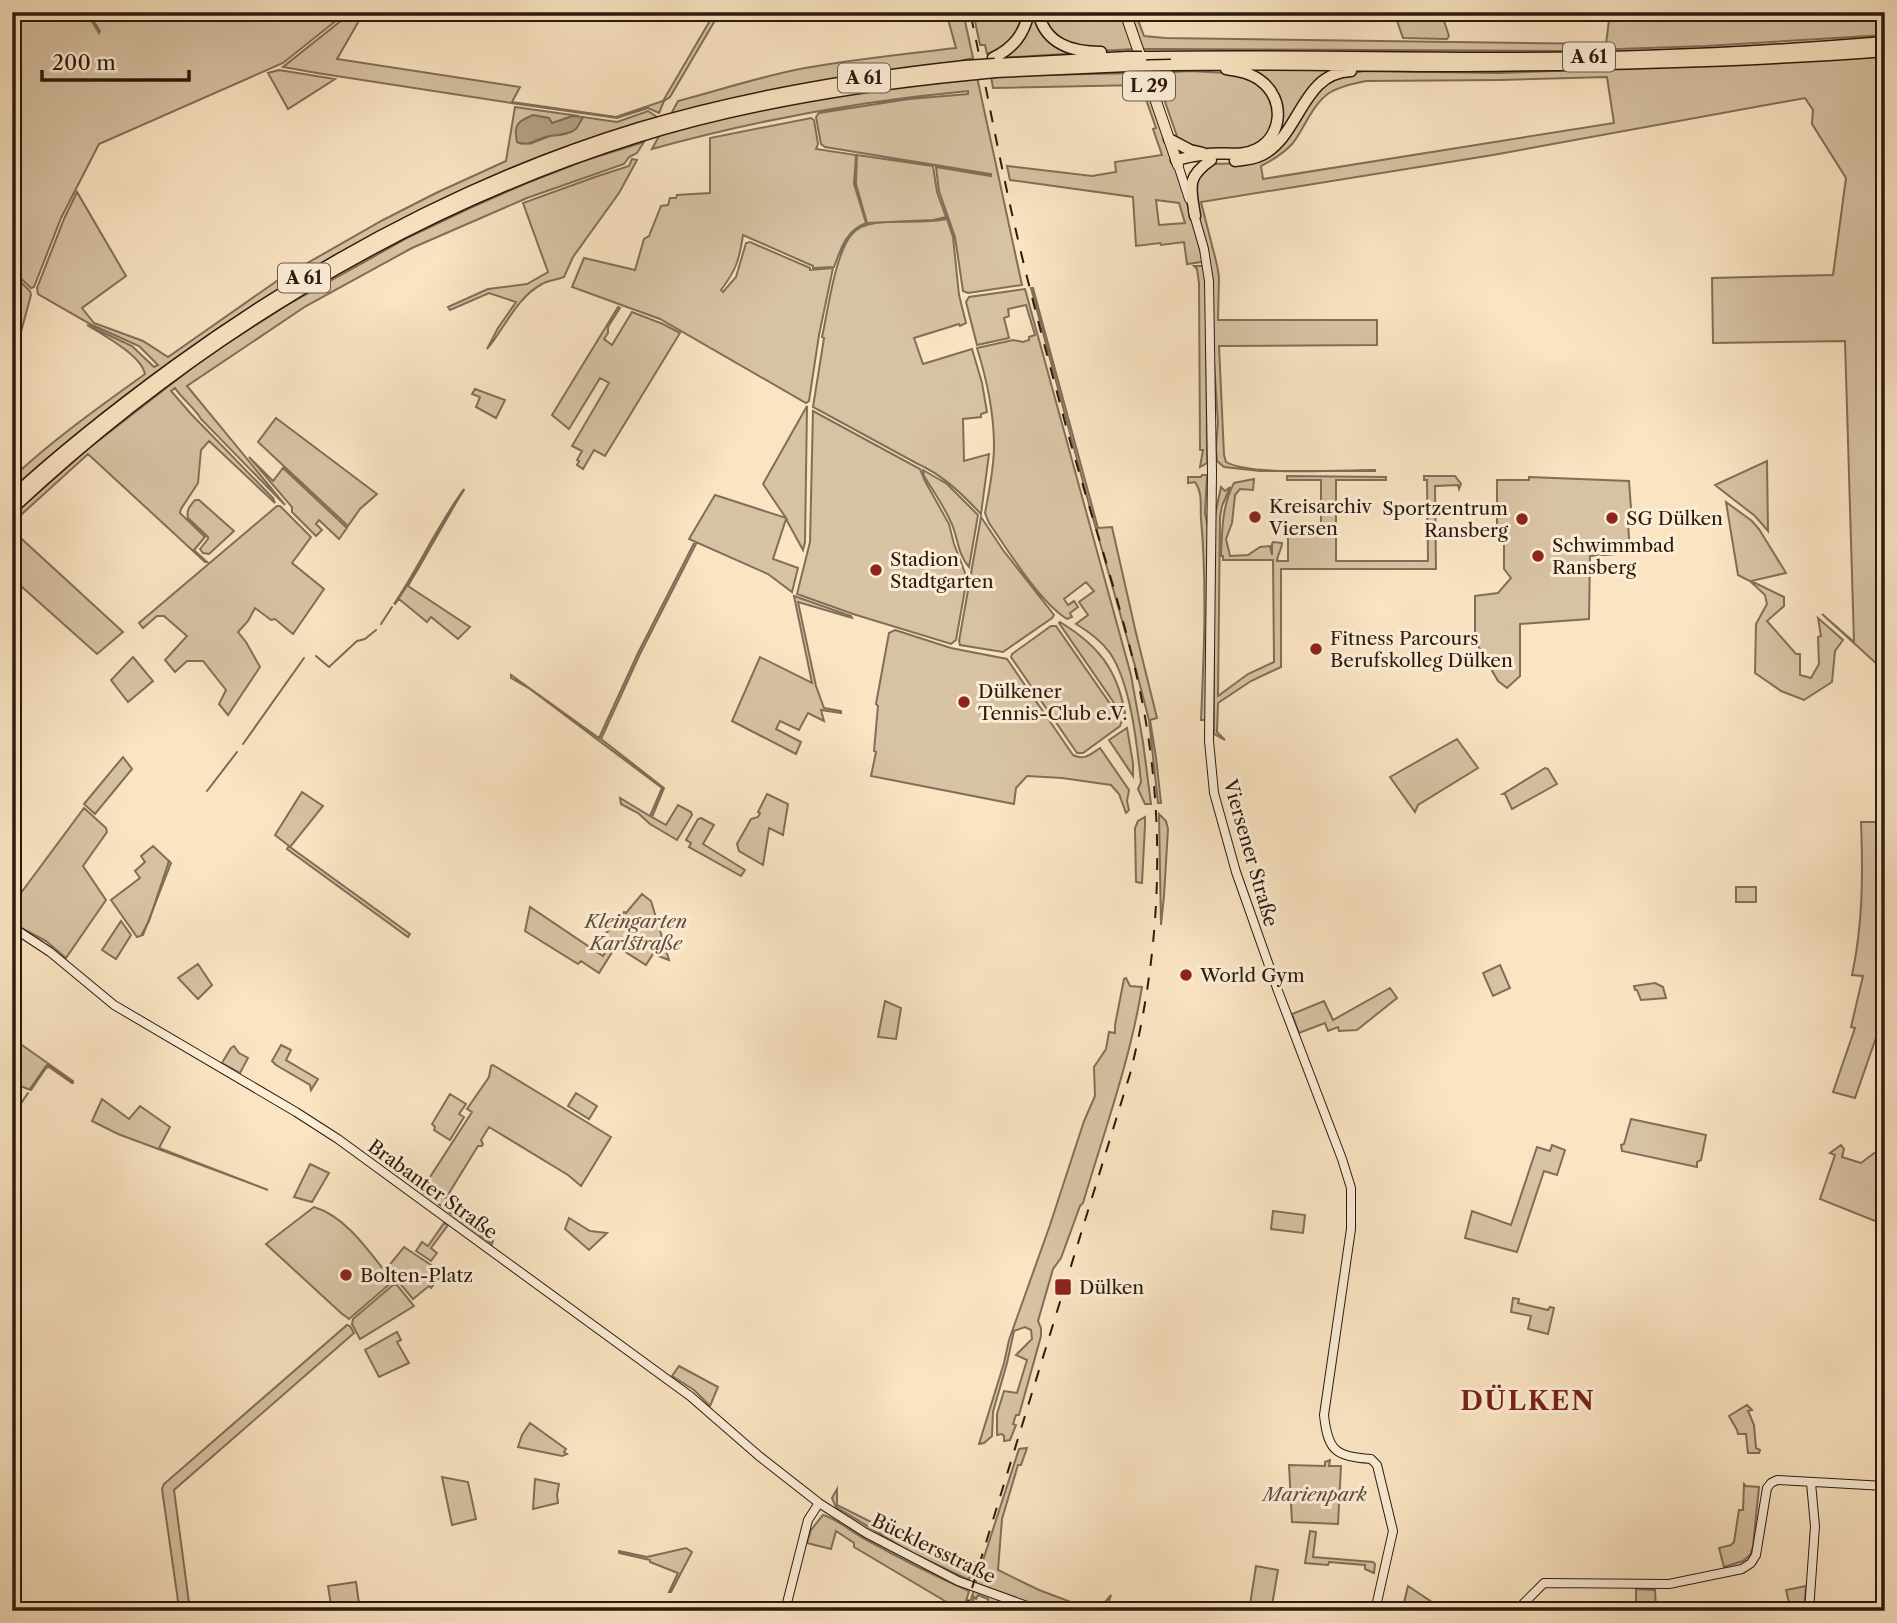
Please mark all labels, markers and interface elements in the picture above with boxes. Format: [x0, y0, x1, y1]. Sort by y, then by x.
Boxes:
scale bar [42, 38, 189, 82]
road number: A 61 [1563, 42, 1615, 72]
text: 200 m [52, 50, 116, 75]
road number: A 61 [838, 64, 890, 92]
road number: L 29 [1123, 72, 1175, 100]
road number: A 61 [278, 264, 330, 292]
place label: Kreisarchiv Viersen [1268, 495, 1372, 540]
place label: Sportzentrum Ransberg [1382, 497, 1509, 542]
place label: SG Dülken [1626, 507, 1723, 530]
marker: Kreisarchiv Viersen [1247, 509, 1263, 525]
marker: SG Dülken [1604, 510, 1620, 526]
marker: Sportzentrum Ransberg [1514, 511, 1530, 527]
place label: Schwimmbad Ransberg [1552, 534, 1675, 579]
place label: Stadion Stadtgarten [890, 548, 994, 593]
marker: Schwimmbad Ransberg [1530, 548, 1546, 564]
marker: Stadion Stadtgarten [868, 562, 884, 578]
place label: Fitness Parcours Berufskolleg Dülken [1330, 627, 1513, 672]
marker: Fitness Parcours Berufskolleg Dülken [1308, 641, 1324, 657]
place label: Dülkener Tennis-Club e.V. [978, 680, 1127, 725]
marker: Dülkener Tennis-Club e.V. [956, 694, 972, 710]
street label: Viersener Straße [1218, 776, 1283, 929]
park label: Kleingarten Karlstraße [583, 910, 687, 955]
place label: World Gym [1199, 964, 1305, 987]
marker: World Gym [1178, 967, 1194, 983]
street label: Brabanter Straße [363, 1135, 502, 1244]
place label: Bolten-Platz [360, 1264, 473, 1287]
marker: Bolten-Platz [338, 1267, 354, 1283]
place label: Dülken [1079, 1276, 1144, 1299]
marker: Dülken [1053, 1277, 1073, 1297]
district label: DÜLKEN [1460, 1384, 1596, 1417]
park label: Marienpark [1261, 1483, 1367, 1506]
street label: Bücklersstraße [868, 1509, 999, 1588]

